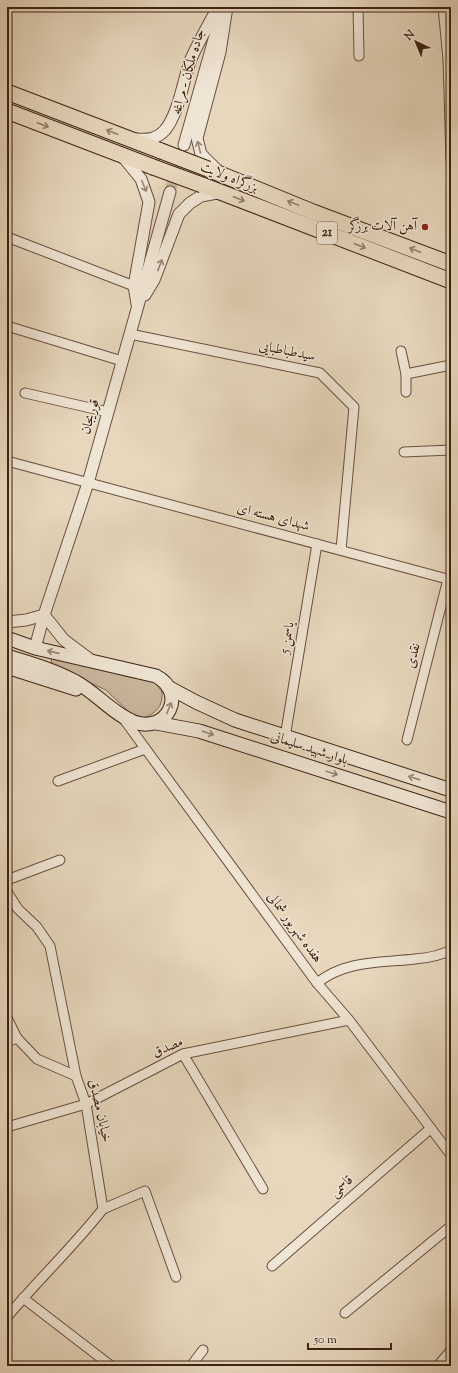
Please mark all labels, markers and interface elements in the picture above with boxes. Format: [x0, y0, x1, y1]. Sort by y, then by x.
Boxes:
north arrow [396, 22, 436, 62]
street label: جاده ملکان - مراغه [167, 27, 211, 117]
text: N [400, 27, 419, 45]
one-way arrow [37, 121, 49, 129]
one-way arrow [106, 128, 118, 136]
one-way arrow [195, 140, 203, 153]
street label: بزرگراه ولایت [197, 156, 262, 199]
one-way arrow [141, 180, 149, 192]
one-way arrow [232, 195, 244, 203]
one-way arrow [288, 199, 300, 207]
place label: آهن آلات برزگر [346, 216, 419, 237]
road number: 21 [317, 222, 337, 244]
marker: آهن آلات برزگر [420, 222, 430, 232]
one-way arrow [354, 242, 366, 250]
one-way arrow [409, 245, 421, 253]
one-way arrow [157, 259, 165, 271]
street label: سیدطباطبایی [257, 337, 317, 367]
street label: قوریجان [76, 397, 106, 437]
street label: شهدای هسته ای [235, 499, 312, 537]
street label: یاسمن 5 [275, 619, 301, 656]
street label: نقدی [401, 641, 427, 671]
one-way arrow [47, 648, 60, 655]
one-way arrow [166, 702, 174, 714]
street label: بلوار شهید سلیمانی [268, 727, 351, 771]
one-way arrow [202, 730, 214, 738]
one-way arrow [325, 770, 337, 778]
one-way arrow [408, 774, 421, 781]
street label: هفده شهریور شمالی [261, 888, 327, 968]
street label: مصدق [149, 1033, 187, 1063]
street label: خیابان مصدق [82, 1077, 116, 1145]
street label: قاسمی [326, 1171, 358, 1203]
scale bar [308, 1325, 391, 1351]
text: 50 m [313, 1331, 337, 1349]

